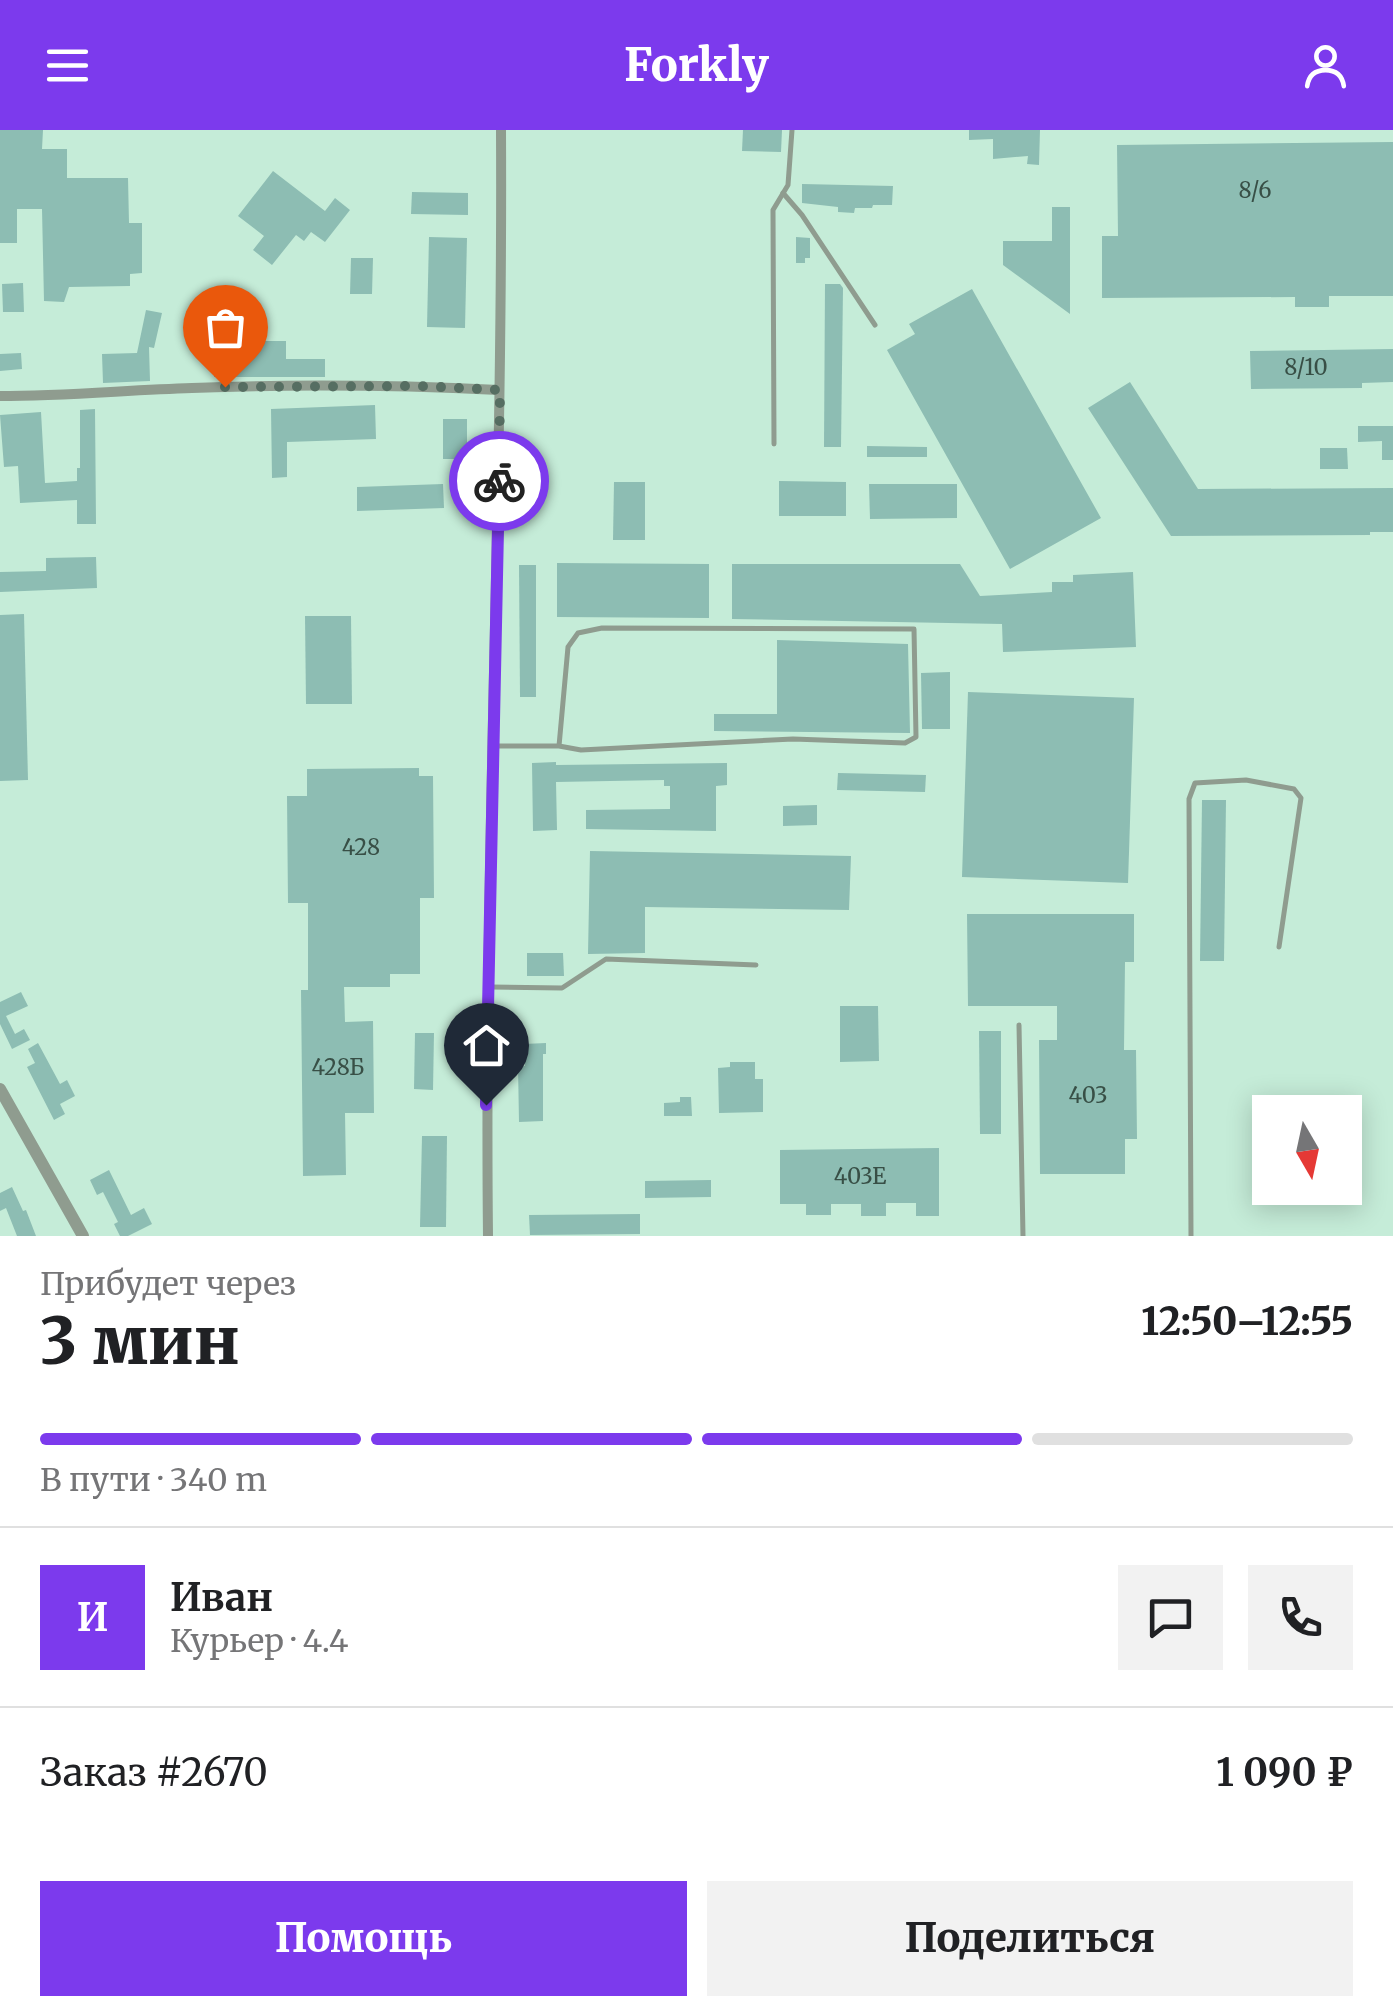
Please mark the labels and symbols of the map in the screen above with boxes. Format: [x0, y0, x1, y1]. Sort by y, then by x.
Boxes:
house number: 8/6 [1238, 176, 1272, 204]
pin [183, 285, 268, 388]
house number: 8/10 [1284, 353, 1328, 381]
courier [449, 431, 549, 531]
house number: 428 [342, 833, 380, 861]
pin [444, 1003, 529, 1106]
house number: 428Б [312, 1053, 364, 1081]
house number: 403 [1068, 1081, 1108, 1109]
north arrow [1252, 1095, 1362, 1205]
house number: 403Е [834, 1162, 886, 1190]

